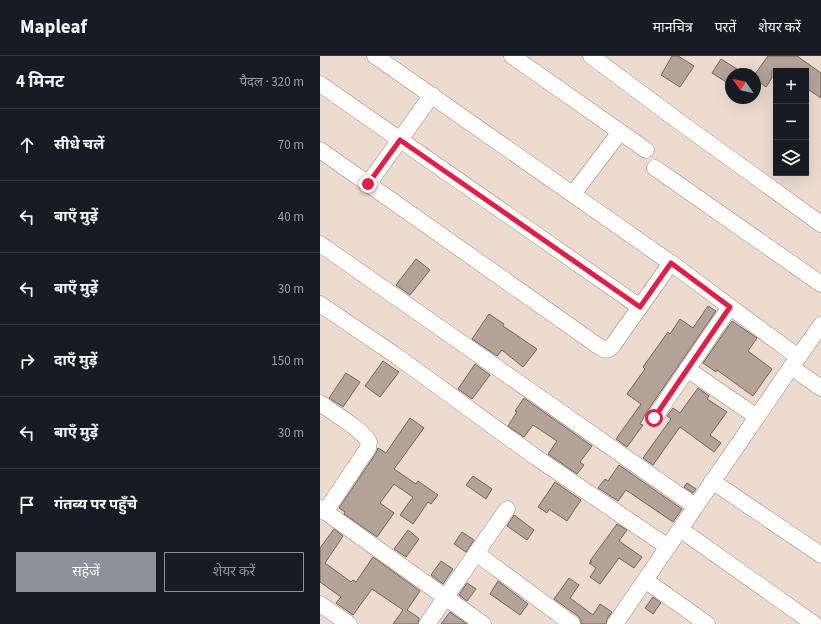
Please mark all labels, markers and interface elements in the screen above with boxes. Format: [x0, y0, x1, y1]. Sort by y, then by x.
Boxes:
text: Mapleaf [20, 14, 87, 41]
text: मानचित्र [653, 18, 693, 38]
text: परतें [715, 18, 736, 38]
text: शेयर करें [758, 18, 801, 38]
north arrow [725, 68, 761, 104]
map controls [773, 68, 809, 176]
button: + [773, 68, 809, 104]
text: 4 मिनट [16, 70, 64, 94]
text: पैदल · 320 m [240, 73, 304, 91]
button: − [773, 104, 809, 140]
icon: ahead [16, 134, 38, 156]
text: सीधे चलें [54, 134, 104, 155]
text: 70 m [278, 136, 304, 154]
button: layers [773, 140, 809, 176]
route end [359, 175, 377, 193]
icon: left [16, 206, 38, 228]
text: बाएँ मुड़ें [54, 206, 98, 227]
text: 40 m [278, 208, 304, 226]
icon: left [16, 278, 38, 300]
text: बाएँ मुड़ें [54, 278, 98, 299]
text: 30 m [278, 280, 304, 298]
icon: right [16, 350, 38, 372]
text: दाएँ मुड़ें [54, 350, 97, 371]
text: 150 m [271, 352, 304, 370]
route start [645, 409, 663, 427]
icon: left [16, 422, 38, 444]
text: बाएँ मुड़ें [54, 422, 98, 443]
text: 30 m [278, 424, 304, 442]
icon: arrive [16, 494, 38, 516]
text: गंतव्य पर पहुँचे [54, 494, 137, 515]
button: सहेजें [16, 552, 156, 592]
button: शेयर करें [164, 552, 304, 592]

